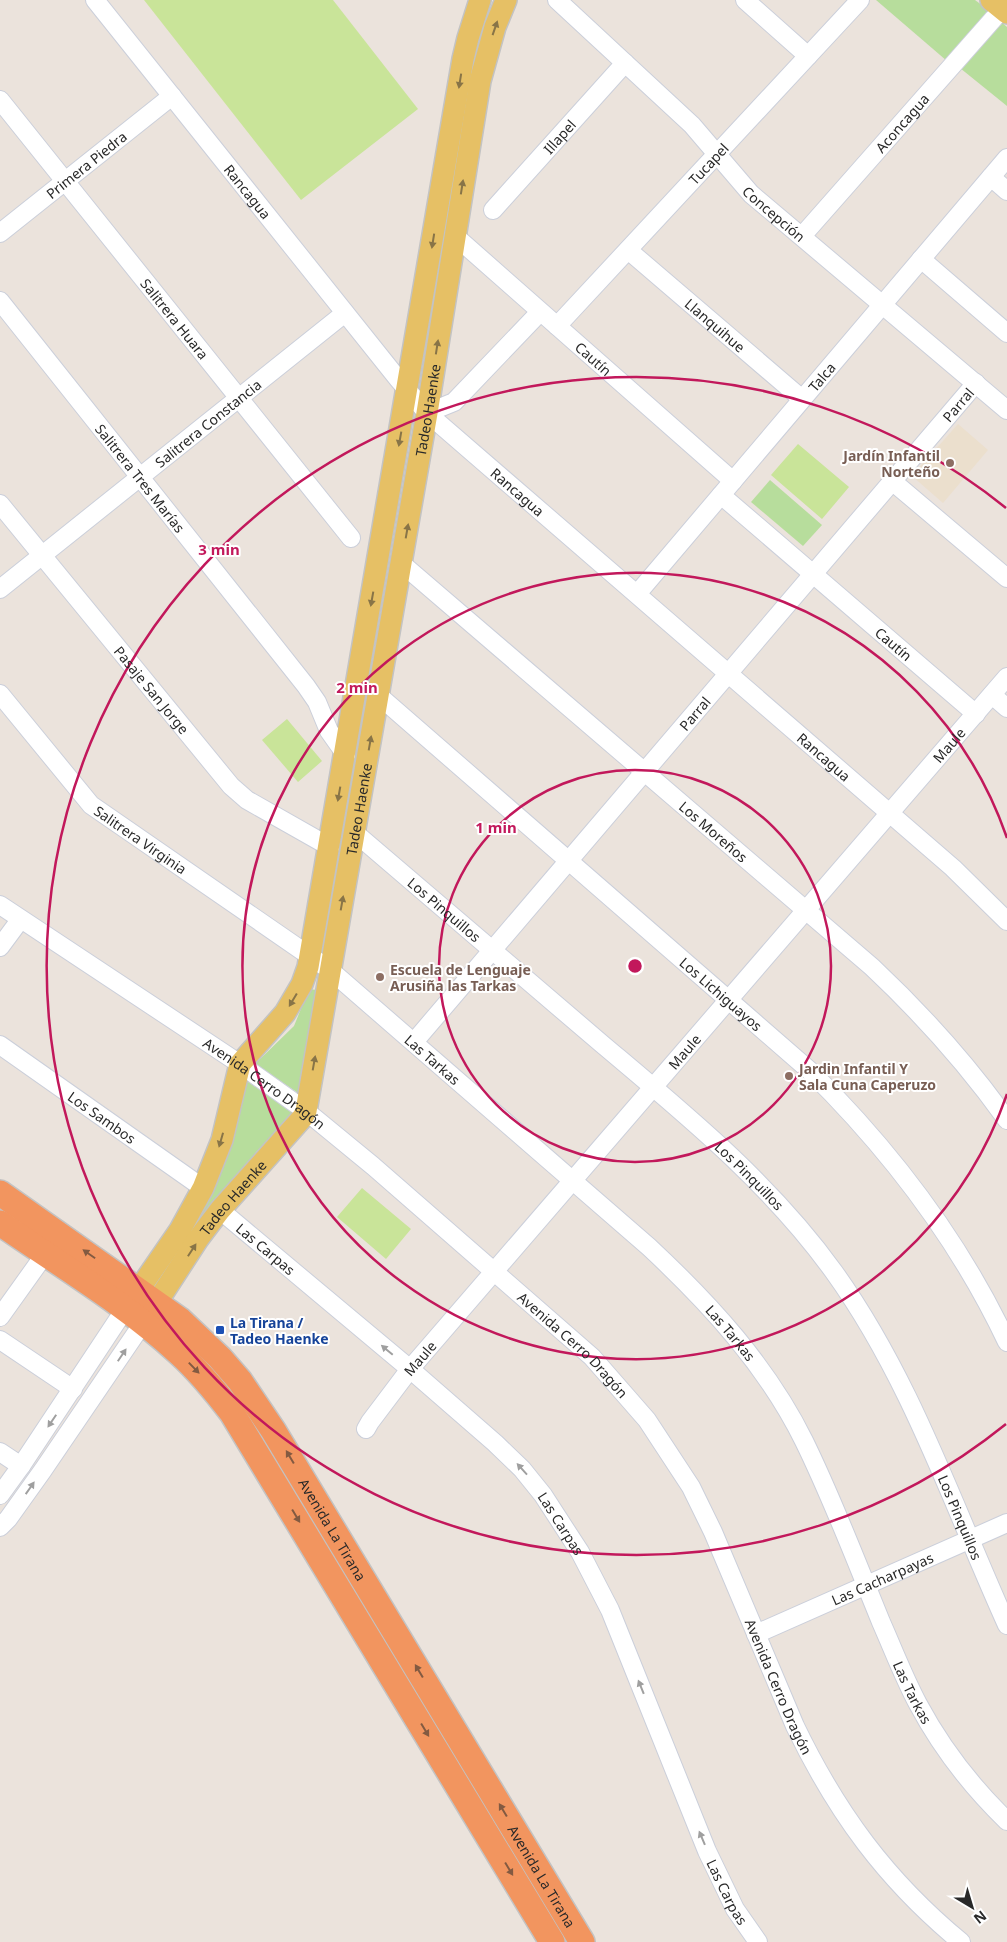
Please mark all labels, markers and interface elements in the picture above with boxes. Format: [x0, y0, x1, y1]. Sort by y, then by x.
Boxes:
one-way arrow [491, 20, 499, 35]
one-way arrow [455, 73, 463, 89]
street label: Aconcagua [871, 89, 933, 156]
street label: Illapel [539, 115, 580, 158]
street label: Primera Piedra [42, 127, 130, 202]
street label: Tucapel [684, 138, 732, 188]
street label: Rancagua [220, 160, 276, 223]
one-way arrow [459, 179, 467, 195]
street label: Concepción [738, 182, 810, 246]
one-way arrow [428, 234, 436, 250]
street label: Salitrera Huara [137, 274, 213, 363]
street label: Llanquihue [681, 294, 750, 356]
street label: Cautín [571, 337, 616, 380]
one-way arrow [434, 339, 442, 355]
street label: Talca [804, 358, 839, 395]
street label: Tadeo Haenke [410, 362, 444, 458]
street label: Salitrera Constancia [151, 375, 265, 471]
street label: Parral [938, 383, 978, 425]
street label: Salitrera Tres Marías [92, 420, 190, 536]
one-way arrow [395, 432, 403, 448]
place label: Jardín Infantil Norteño [841, 446, 940, 481]
marker: Jardín Infantil Norteño [944, 457, 956, 469]
street label: Rancagua [487, 463, 549, 520]
one-way arrow [403, 522, 411, 538]
text: 3 min [198, 539, 240, 559]
one-way arrow [368, 592, 376, 608]
street label: Cautín [872, 622, 916, 665]
street label: Pasaje San Jorge [110, 642, 194, 738]
text: 2 min [336, 677, 378, 697]
street label: Parral [674, 692, 714, 734]
street label: Maule [928, 723, 969, 766]
street label: Rancagua [793, 728, 855, 785]
one-way arrow [366, 734, 374, 750]
street label: Tadeo Haenke [341, 761, 376, 857]
one-way arrow [335, 786, 343, 802]
street label: Los Moreños [675, 796, 752, 866]
street label: Salitrera Virginia [91, 801, 191, 878]
text: 1 min [475, 817, 517, 837]
street label: Los Pinquillos [404, 873, 485, 946]
one-way arrow [339, 894, 347, 910]
street label: Los Lichiguayos [676, 952, 767, 1035]
centre of rings [626, 957, 644, 975]
place label: Escuela de Lenguaje Arusiña las Tarkas [390, 960, 531, 995]
marker: Escuela de Lenguaje Arusiña las Tarkas [374, 971, 386, 983]
one-way arrow [289, 993, 298, 1006]
street label: Las Tarkas [401, 1030, 465, 1089]
street label: Maule [664, 1030, 705, 1073]
street label: Avenida Cerro Dragón [200, 1033, 330, 1133]
one-way arrow [311, 1054, 319, 1070]
place label: Jardin Infantil Y Sala Cuna Caperuzo [797, 1059, 936, 1094]
marker: Jardin Infantil Y Sala Cuna Caperuzo [783, 1070, 795, 1082]
street label: Los Sambos [65, 1087, 140, 1148]
one-way arrow [217, 1133, 225, 1148]
street label: Los Pinquillos [711, 1137, 789, 1214]
street label: Tadeo Haenke [195, 1155, 270, 1239]
street label: Las Carpas [233, 1218, 300, 1279]
one-way arrow [187, 1243, 196, 1256]
one-way arrow [82, 1249, 96, 1259]
street label: Avenida Cerro Dragón [514, 1287, 633, 1402]
street label: Las Tarkas [702, 1300, 760, 1365]
place label: La Tirana / Tadeo Haenke [230, 1313, 329, 1348]
marker: La Tirana / Tadeo Haenke [214, 1324, 226, 1336]
street label: Maule [399, 1336, 440, 1380]
one-way arrow [381, 1345, 393, 1356]
one-way arrow [117, 1348, 127, 1361]
one-way arrow [188, 1362, 200, 1374]
one-way arrow [47, 1414, 56, 1427]
one-way arrow [285, 1451, 294, 1464]
one-way arrow [516, 1463, 527, 1476]
street label: Los Pinquillos [934, 1472, 987, 1563]
street label: Avenida La Tirana [295, 1474, 371, 1584]
one-way arrow [25, 1482, 35, 1495]
street label: Las Carpas [534, 1488, 589, 1559]
one-way arrow [291, 1510, 300, 1523]
street label: Las Cacharpayas [828, 1547, 936, 1609]
street label: Avenida Cerro Dragón [741, 1616, 817, 1758]
street label: Las Tarkas [889, 1658, 937, 1727]
one-way arrow [414, 1665, 423, 1678]
one-way arrow [637, 1679, 645, 1694]
one-way arrow [420, 1724, 429, 1737]
one-way arrow [498, 1804, 507, 1817]
street label: Avenida La Tirana [504, 1821, 580, 1931]
one-way arrow [697, 1831, 705, 1845]
street label: Las Carpas [703, 1856, 753, 1928]
one-way arrow [504, 1863, 513, 1876]
north arrow [947, 1882, 997, 1932]
text: N [970, 1907, 991, 1929]

